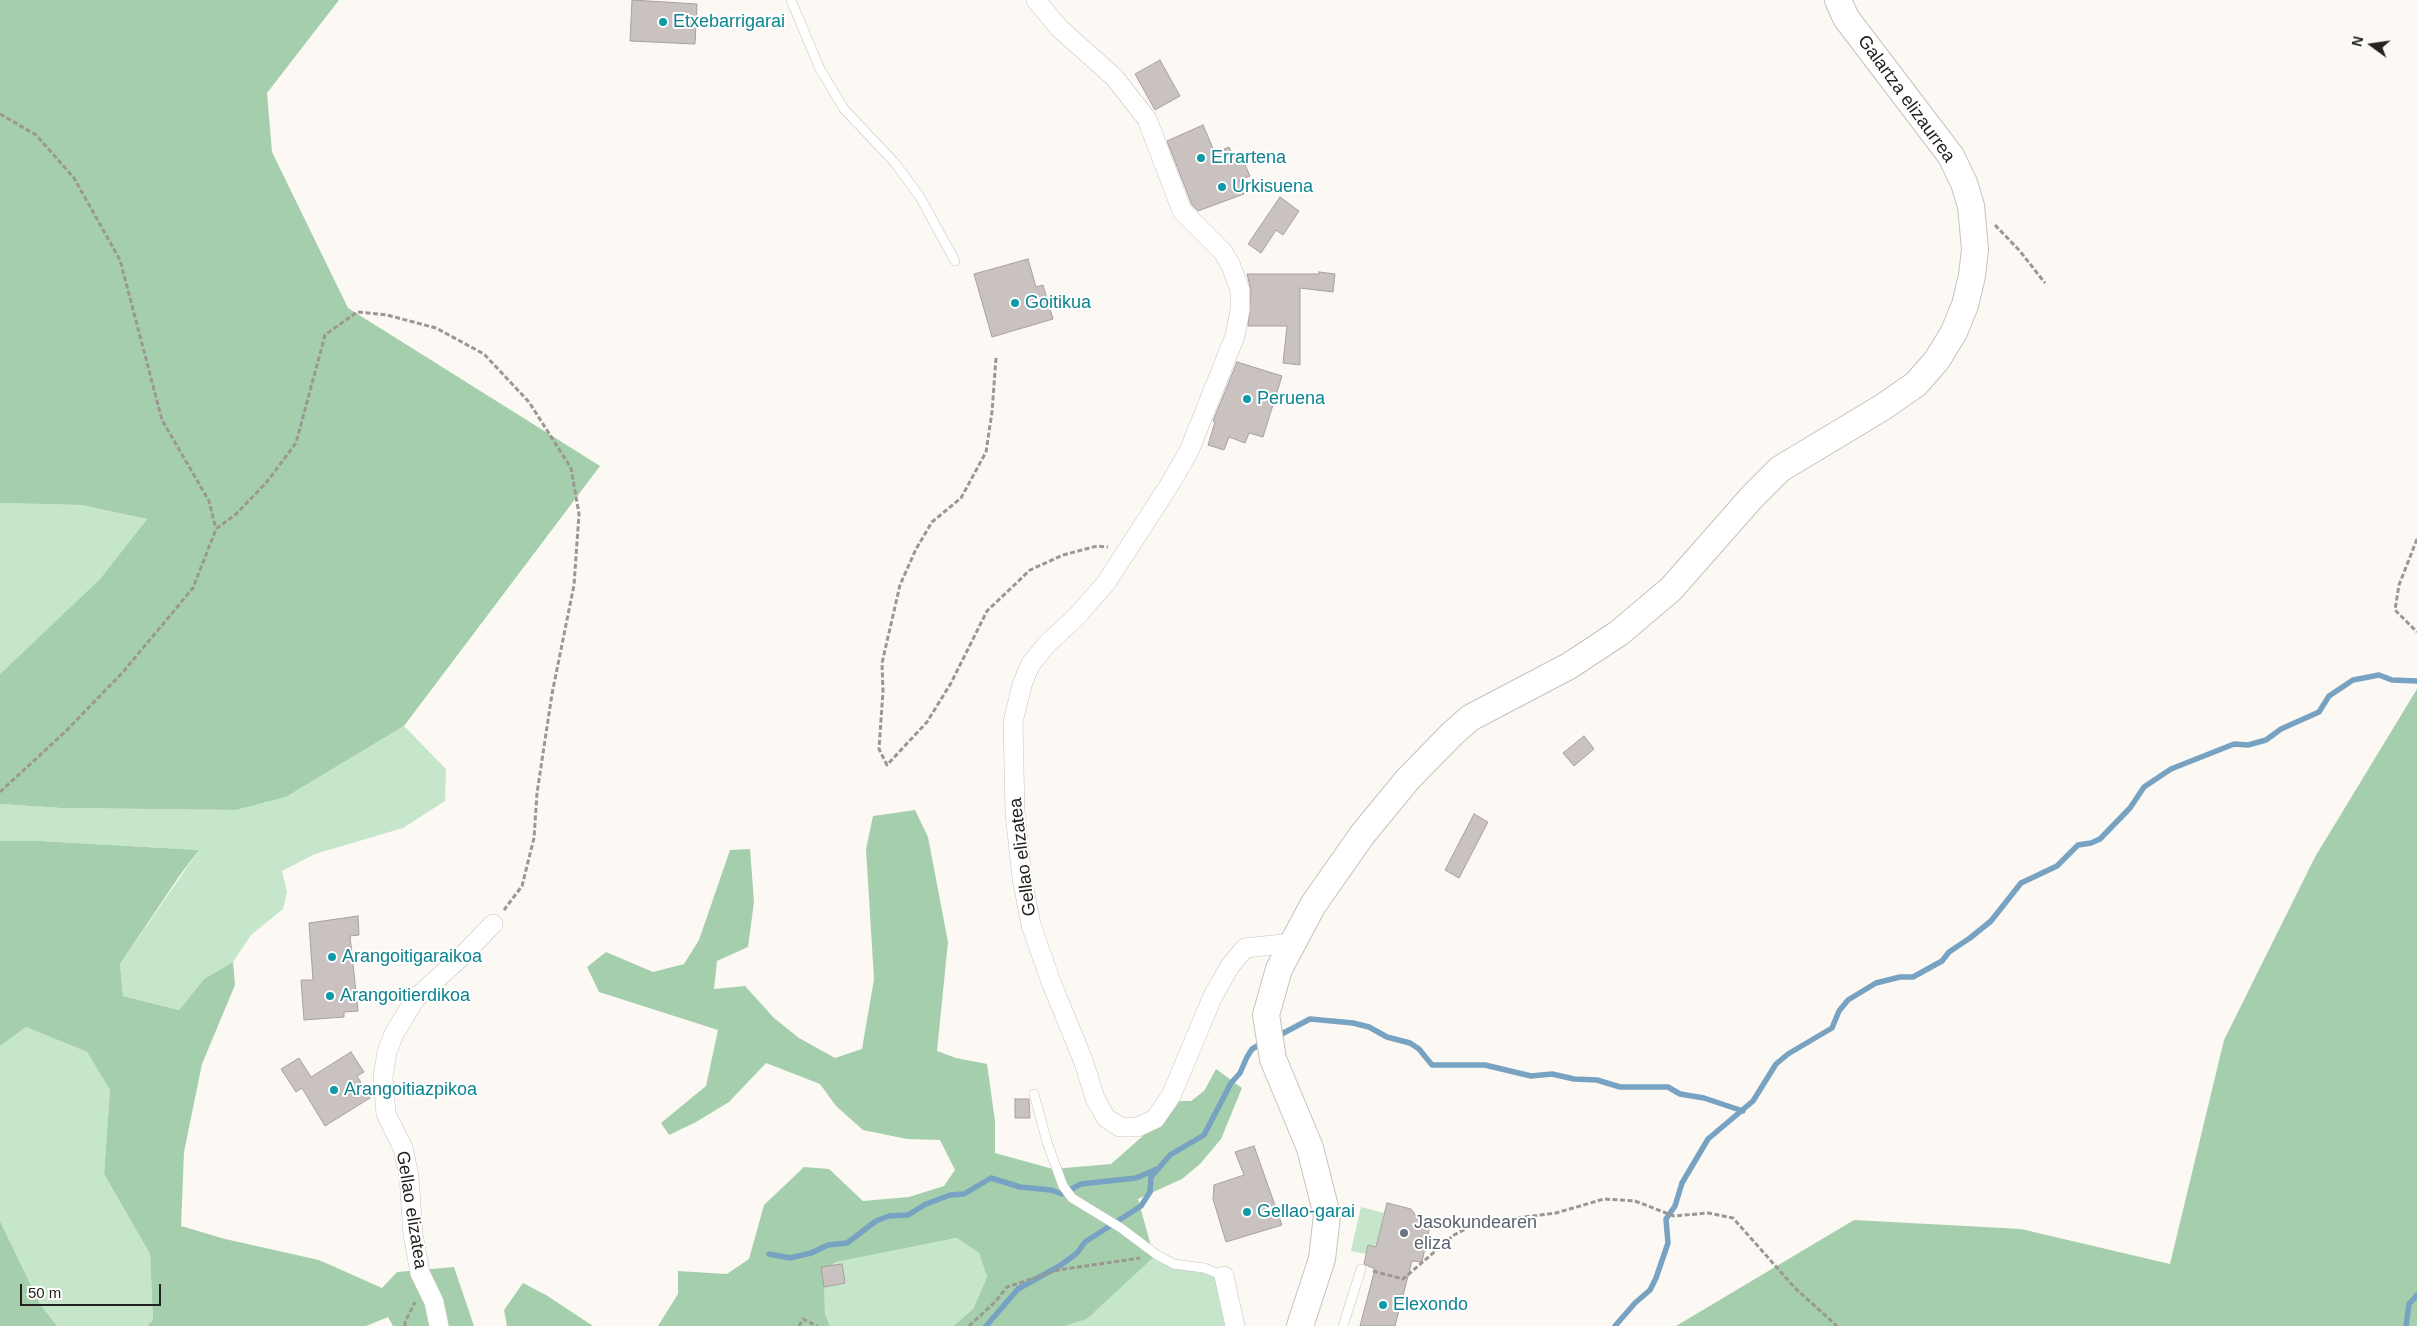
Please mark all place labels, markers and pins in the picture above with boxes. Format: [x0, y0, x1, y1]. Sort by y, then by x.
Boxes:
place label: Etxebarrigarai [673, 11, 785, 33]
marker: Etxebarrigarai [657, 16, 669, 28]
place label: Errartena [1211, 147, 1286, 169]
marker: Errartena [1195, 152, 1207, 164]
place label: Urkisuena [1232, 176, 1313, 198]
marker: Urkisuena [1216, 181, 1228, 193]
place label: Goitikua [1025, 292, 1091, 314]
marker: Goitikua [1009, 297, 1021, 309]
place label: Peruena [1257, 388, 1325, 410]
marker: Peruena [1241, 393, 1253, 405]
place label: Arangoitigaraikoa [342, 946, 482, 968]
marker: Arangoitigaraikoa [326, 951, 338, 963]
place label: Arangoitierdikoa [340, 985, 470, 1007]
marker: Arangoitierdikoa [324, 990, 336, 1002]
place label: Arangoitiazpikoa [344, 1079, 477, 1101]
marker: Arangoitiazpikoa [328, 1084, 340, 1096]
place label: Gellao-garai [1257, 1201, 1355, 1223]
marker: Gellao-garai [1241, 1206, 1253, 1218]
place label: Jasokundearen eliza [1414, 1212, 1537, 1254]
marker: Jasokundearen eliza [1398, 1227, 1410, 1239]
place label: Elexondo [1393, 1294, 1468, 1316]
marker: Elexondo [1377, 1299, 1389, 1311]

